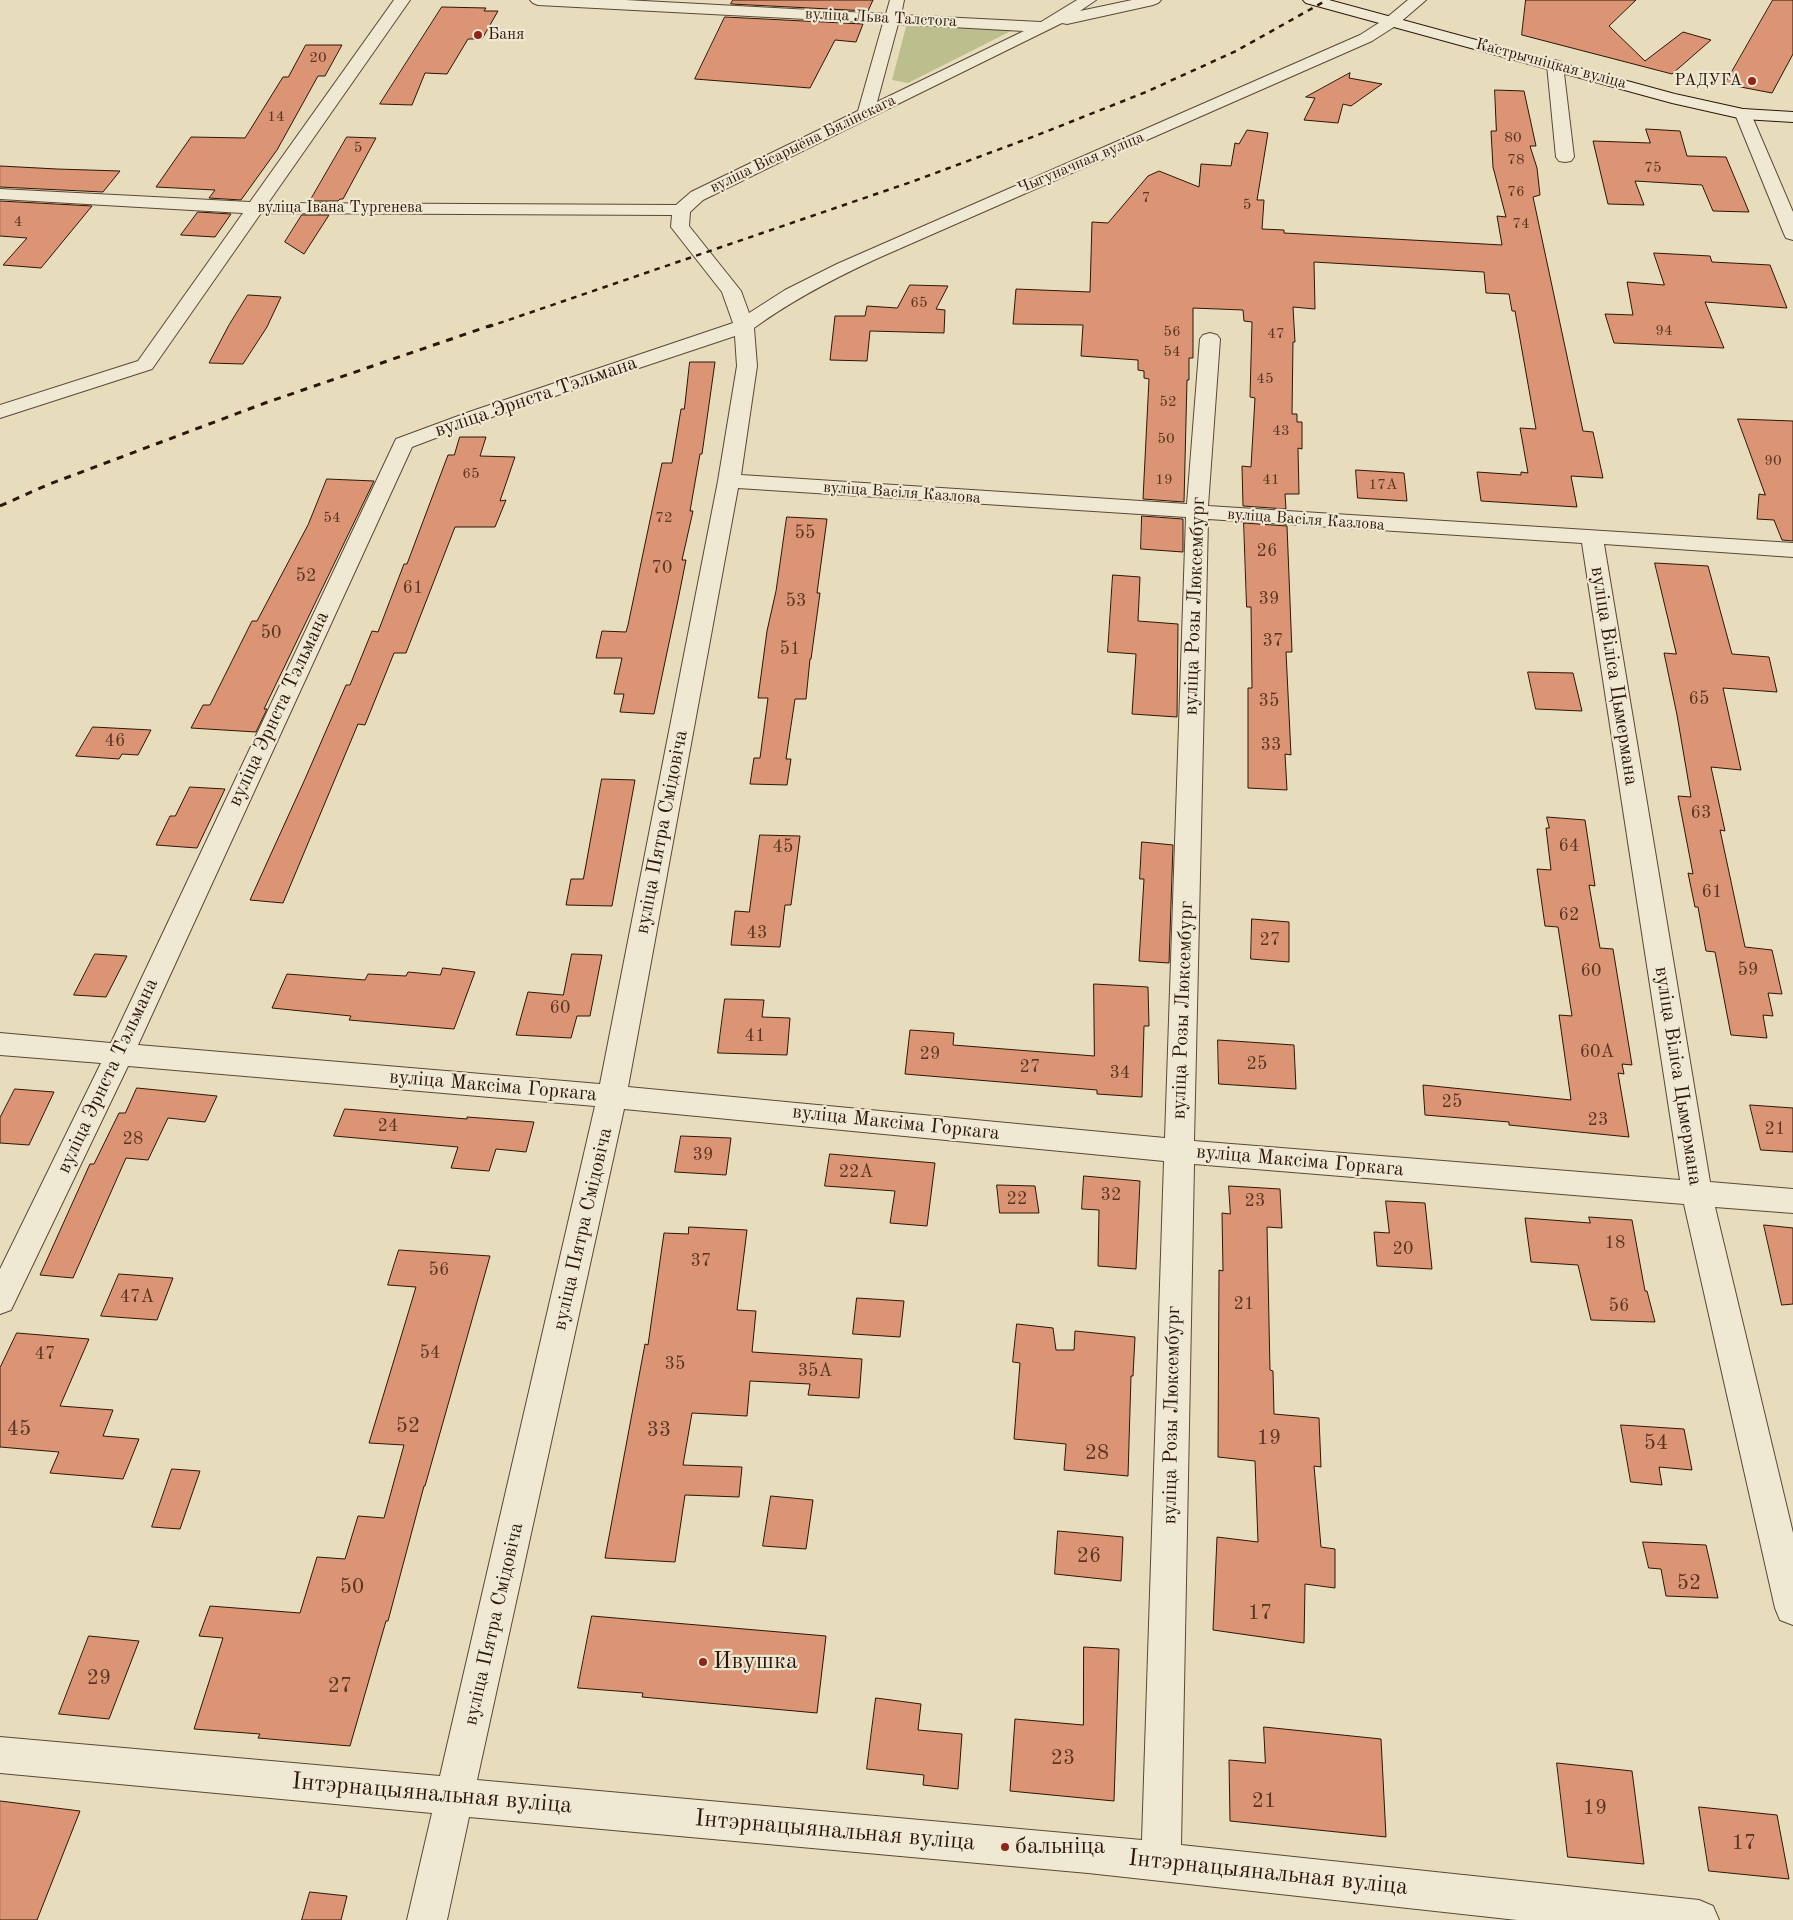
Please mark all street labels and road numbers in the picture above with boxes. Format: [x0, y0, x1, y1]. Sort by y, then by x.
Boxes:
street label: вуліца Льва Талстога [805, 4, 957, 32]
street label: Кастрычніцкая вуліца [1474, 35, 1628, 93]
street label: вуліца Вісарыёна Бялінскага [707, 91, 899, 197]
street label: Чыгуначная вуліца [1015, 128, 1147, 198]
street label: вуліца Івана Тургенева [257, 198, 423, 218]
street label: вуліца Эрнста Тэльмана [432, 351, 640, 443]
street label: вуліца Васіля Казлова [823, 478, 981, 508]
street label: вуліца Розы Люксембург [1179, 496, 1211, 716]
street label: вуліца Васіля Казлова [1227, 505, 1385, 535]
street label: вуліца Віліса Цымермана [1585, 565, 1643, 787]
street label: вуліца Эрнста Тэльмана [223, 608, 335, 810]
street label: вуліца Пятра Смідовіча [630, 728, 694, 936]
street label: вуліца Розы Люксембург [1167, 900, 1199, 1120]
street label: вуліца Віліса Цымермана [1649, 965, 1707, 1187]
street label: вуліца Эрнста Тэльмана [52, 975, 164, 1177]
street label: вуліца Максіма Горкага [388, 1065, 598, 1107]
street label: вуліца Максіма Горкага [791, 1100, 1001, 1146]
street label: вуліца Пятра Смідовіча [548, 1125, 618, 1333]
street label: вуліца Максіма Горкага [1195, 1140, 1405, 1182]
street label: вуліца Розы Люксембург [1158, 1305, 1186, 1525]
street label: вуліца Пятра Смідовіча [459, 1520, 529, 1728]
street label: Інтэрнацыянальная вуліца [291, 1767, 573, 1821]
street label: Інтэрнацыянальная вуліца [694, 1804, 976, 1858]
street label: Інтэрнацыянальная вуліца [1127, 1844, 1409, 1902]

